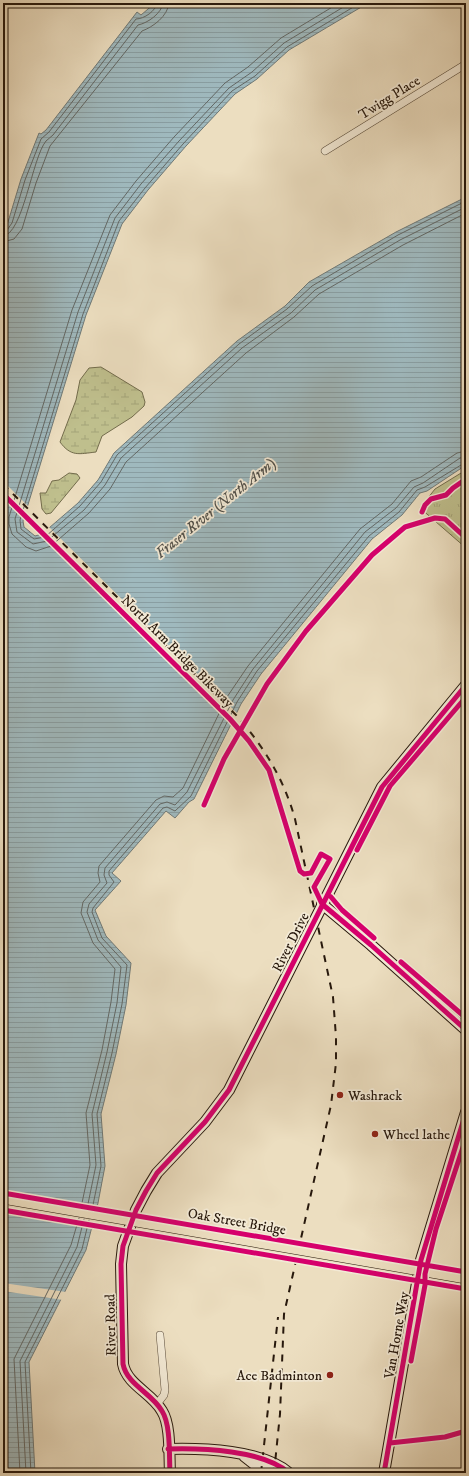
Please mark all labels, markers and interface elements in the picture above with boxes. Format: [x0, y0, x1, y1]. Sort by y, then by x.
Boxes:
street label: Twigg Place [355, 72, 424, 124]
water label: Fraser River (North Arm) [151, 454, 279, 563]
street label: North Arm Bridge Bikeway [117, 591, 238, 712]
street label: River Drive [268, 910, 314, 975]
place label: Washrack [347, 1087, 402, 1105]
marker: Washrack [335, 1090, 345, 1100]
place label: Wheel lathe [382, 1126, 450, 1144]
marker: Wheel lathe [370, 1129, 380, 1139]
street label: Oak Street Bridge [186, 1205, 287, 1239]
street label: Van Horne Way [380, 1290, 414, 1381]
street label: River Road [101, 1294, 121, 1356]
place label: Ace Badminton [236, 1367, 323, 1385]
marker: Ace Badminton [325, 1370, 335, 1380]

